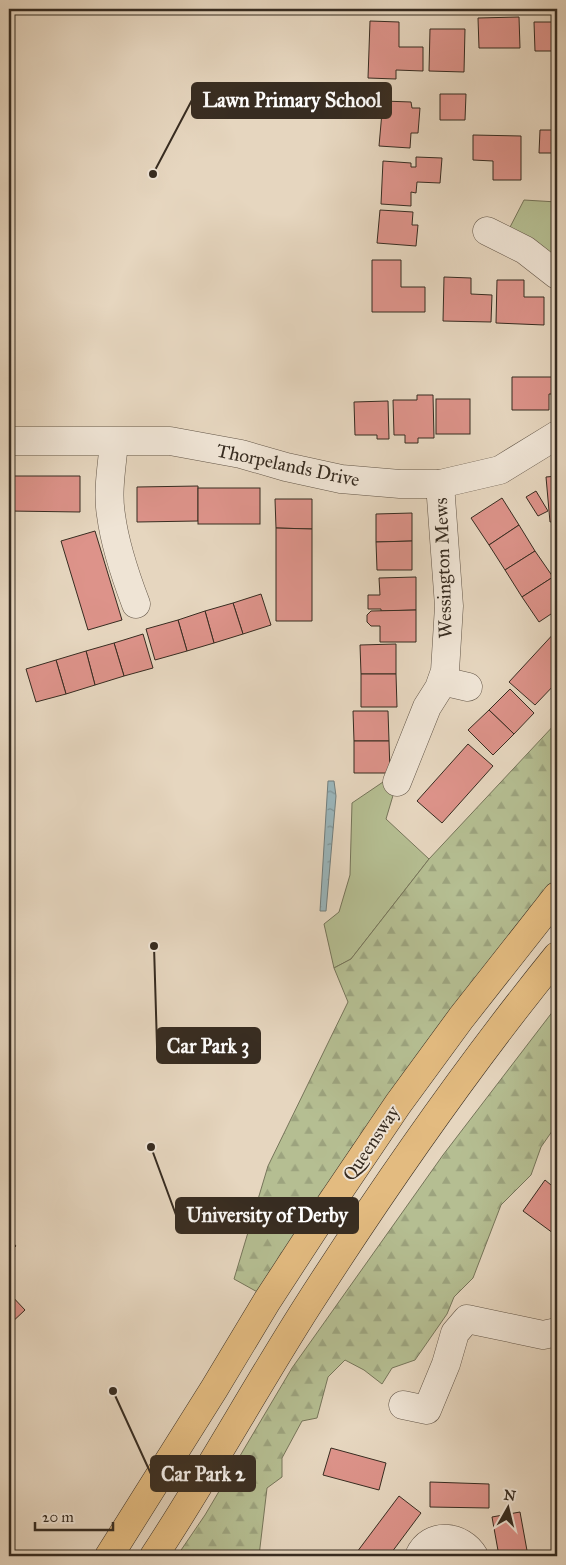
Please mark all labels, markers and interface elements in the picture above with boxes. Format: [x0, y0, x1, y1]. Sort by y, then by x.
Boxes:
callout: Lawn Primary School [192, 83, 391, 118]
text: Lawn Primary School [203, 88, 382, 113]
street label: Thorpelands Drive [214, 439, 362, 491]
street label: Wessington Mews [429, 497, 458, 639]
callout: Car Park 3 [157, 1028, 260, 1063]
text: Car Park 3 [167, 1034, 249, 1059]
street label: Queensway [338, 1100, 405, 1185]
callout: University of Derby [176, 1198, 358, 1233]
text: University of Derby [186, 1203, 349, 1228]
callout: Car Park 2 [151, 1456, 255, 1491]
text: Car Park 2 [161, 1462, 246, 1486]
north arrow [484, 1482, 534, 1532]
text: N [503, 1486, 517, 1505]
scale bar [35, 1500, 112, 1532]
text: 20 m [42, 1508, 74, 1526]

